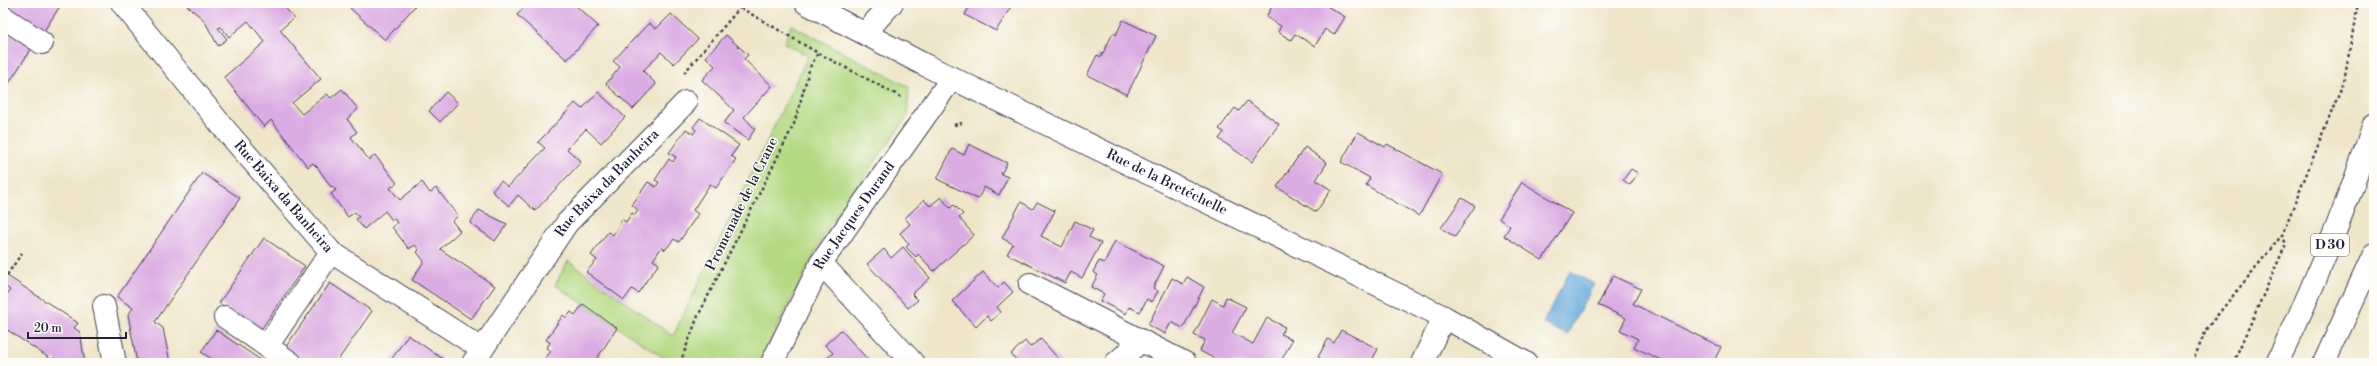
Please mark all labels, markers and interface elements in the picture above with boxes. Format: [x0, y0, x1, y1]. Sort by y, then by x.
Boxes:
street label: Rue Baixa da Banheira [551, 125, 664, 241]
street label: Promenade de la Crane [702, 134, 782, 274]
street label: Rue Baixa da Banheira [230, 137, 337, 257]
street label: Rue de la Bretéchelle [1103, 145, 1230, 219]
street label: Rue Jacques Durand [810, 158, 899, 273]
road number: D 30 [2311, 234, 2349, 256]
scale bar [28, 314, 126, 340]
text: 20 m [34, 321, 62, 336]

